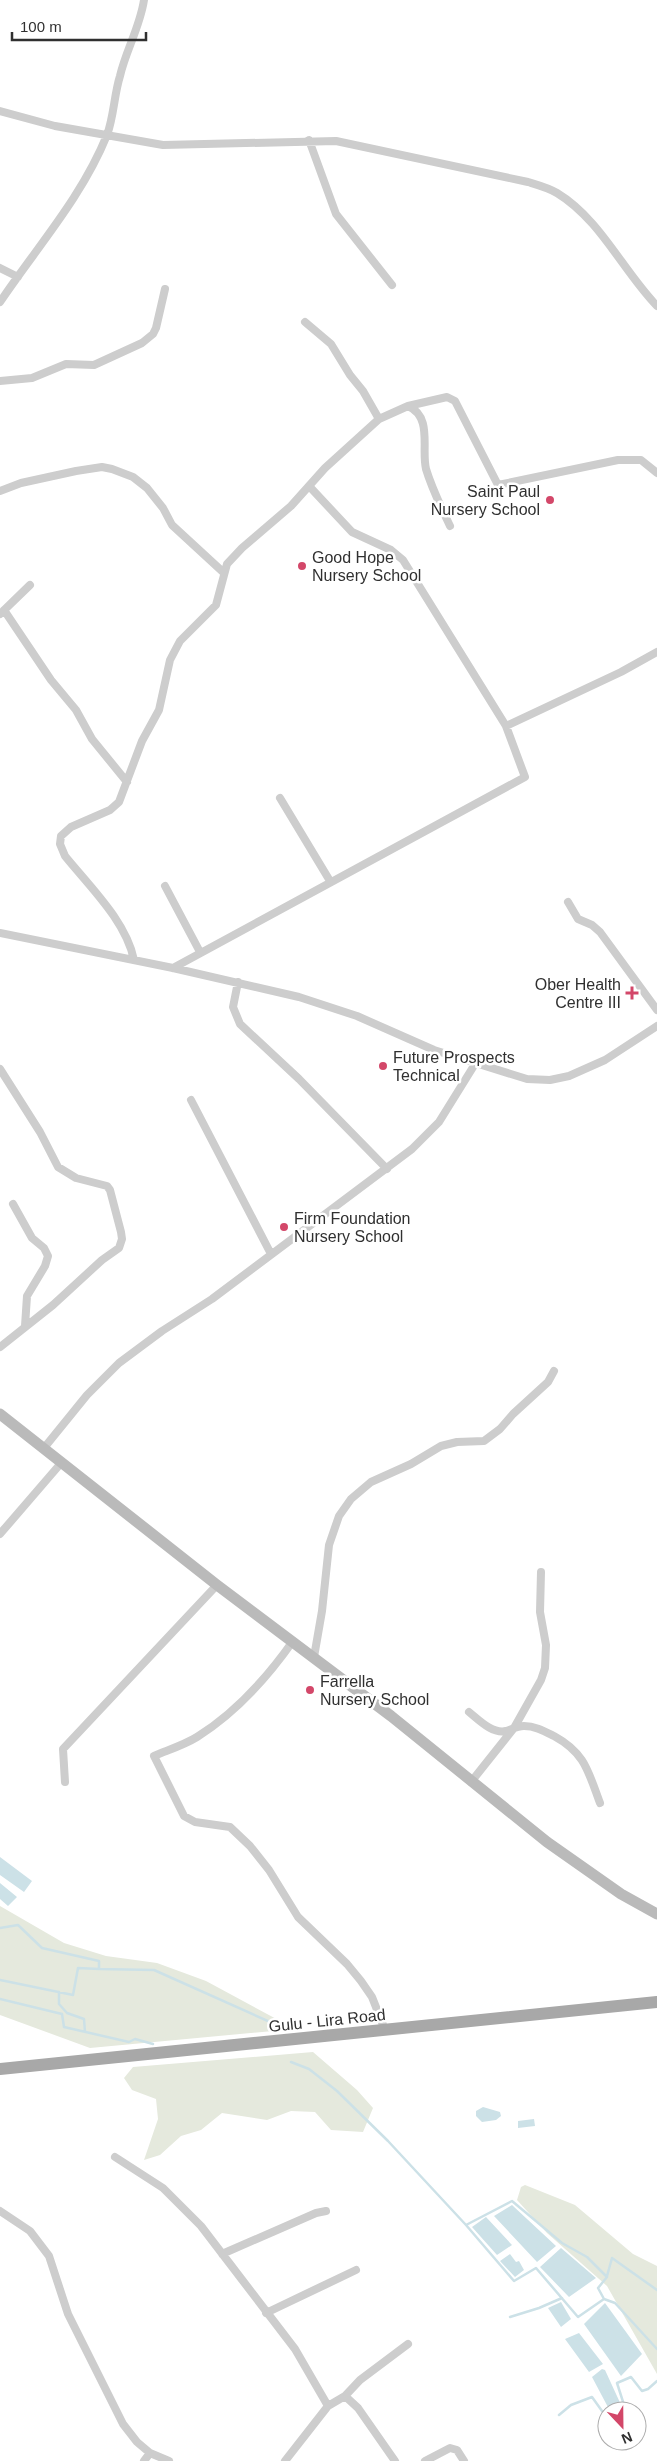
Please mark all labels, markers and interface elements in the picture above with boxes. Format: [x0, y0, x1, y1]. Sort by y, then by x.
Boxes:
scale bar [12, 10, 146, 42]
text: 100 m [20, 18, 62, 35]
place label: Saint Paul Nursery School [431, 483, 540, 518]
marker: Saint Paul Nursery School [544, 494, 556, 506]
place label: Good Hope Nursery School [312, 549, 421, 584]
marker: Good Hope Nursery School [296, 560, 308, 572]
place label: Ober Health Centre III [535, 976, 621, 1011]
marker: Ober Health Centre III [625, 986, 639, 1000]
place label: Future Prospects Technical [393, 1049, 515, 1084]
marker: Future Prospects Technical [377, 1060, 389, 1072]
place label: Firm Foundation Nursery School [294, 1210, 411, 1245]
marker: Firm Foundation Nursery School [278, 1221, 290, 1233]
place label: Farrella Nursery School [320, 1673, 429, 1708]
marker: Farrella Nursery School [304, 1684, 316, 1696]
street label: Gulu - Lira Road [268, 2006, 386, 2035]
north arrow [597, 2401, 647, 2451]
text: N [619, 2429, 635, 2447]

